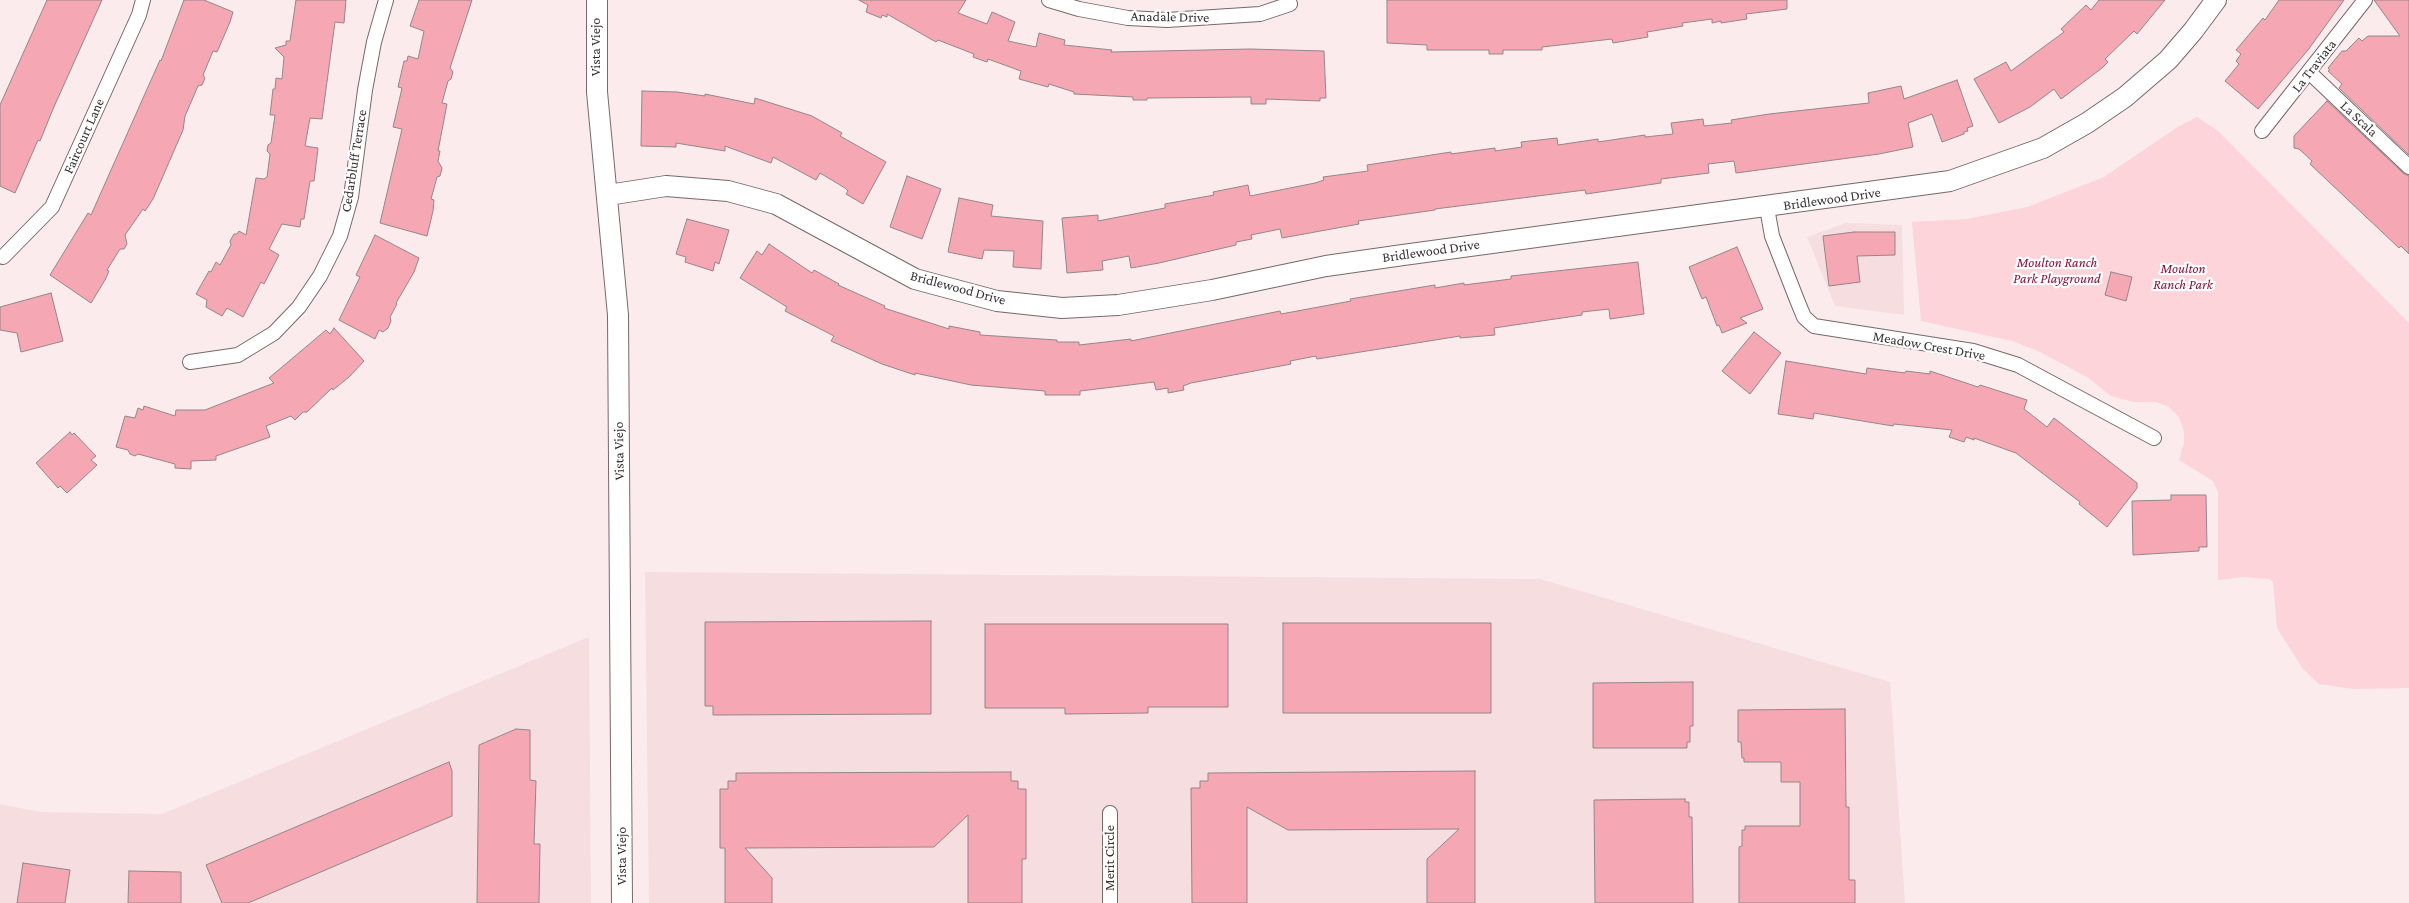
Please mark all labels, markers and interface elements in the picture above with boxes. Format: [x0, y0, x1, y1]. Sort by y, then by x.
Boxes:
street label: Anadale Drive [1131, 8, 1209, 26]
street label: Vista Viejo [588, 18, 604, 76]
street label: La Traviata [2288, 36, 2340, 96]
street label: Faircourt Lane [60, 96, 108, 176]
street label: La Scala [2337, 97, 2381, 141]
street label: Cedarbluff Terrace [338, 109, 370, 213]
street label: Bridlewood Drive [1782, 184, 1882, 214]
street label: Bridlewood Drive [1381, 236, 1481, 266]
park label: Moulton Ranch Park Playground [2013, 255, 2101, 288]
park label: Moulton Ranch Park [2153, 261, 2213, 294]
street label: Bridlewood Drive [909, 267, 1007, 309]
street label: Meadow Crest Drive [1872, 328, 1986, 364]
street label: Vista Viejo [610, 422, 628, 480]
street label: Merit Circle [1102, 825, 1118, 891]
street label: Vista Viejo [614, 827, 630, 885]

